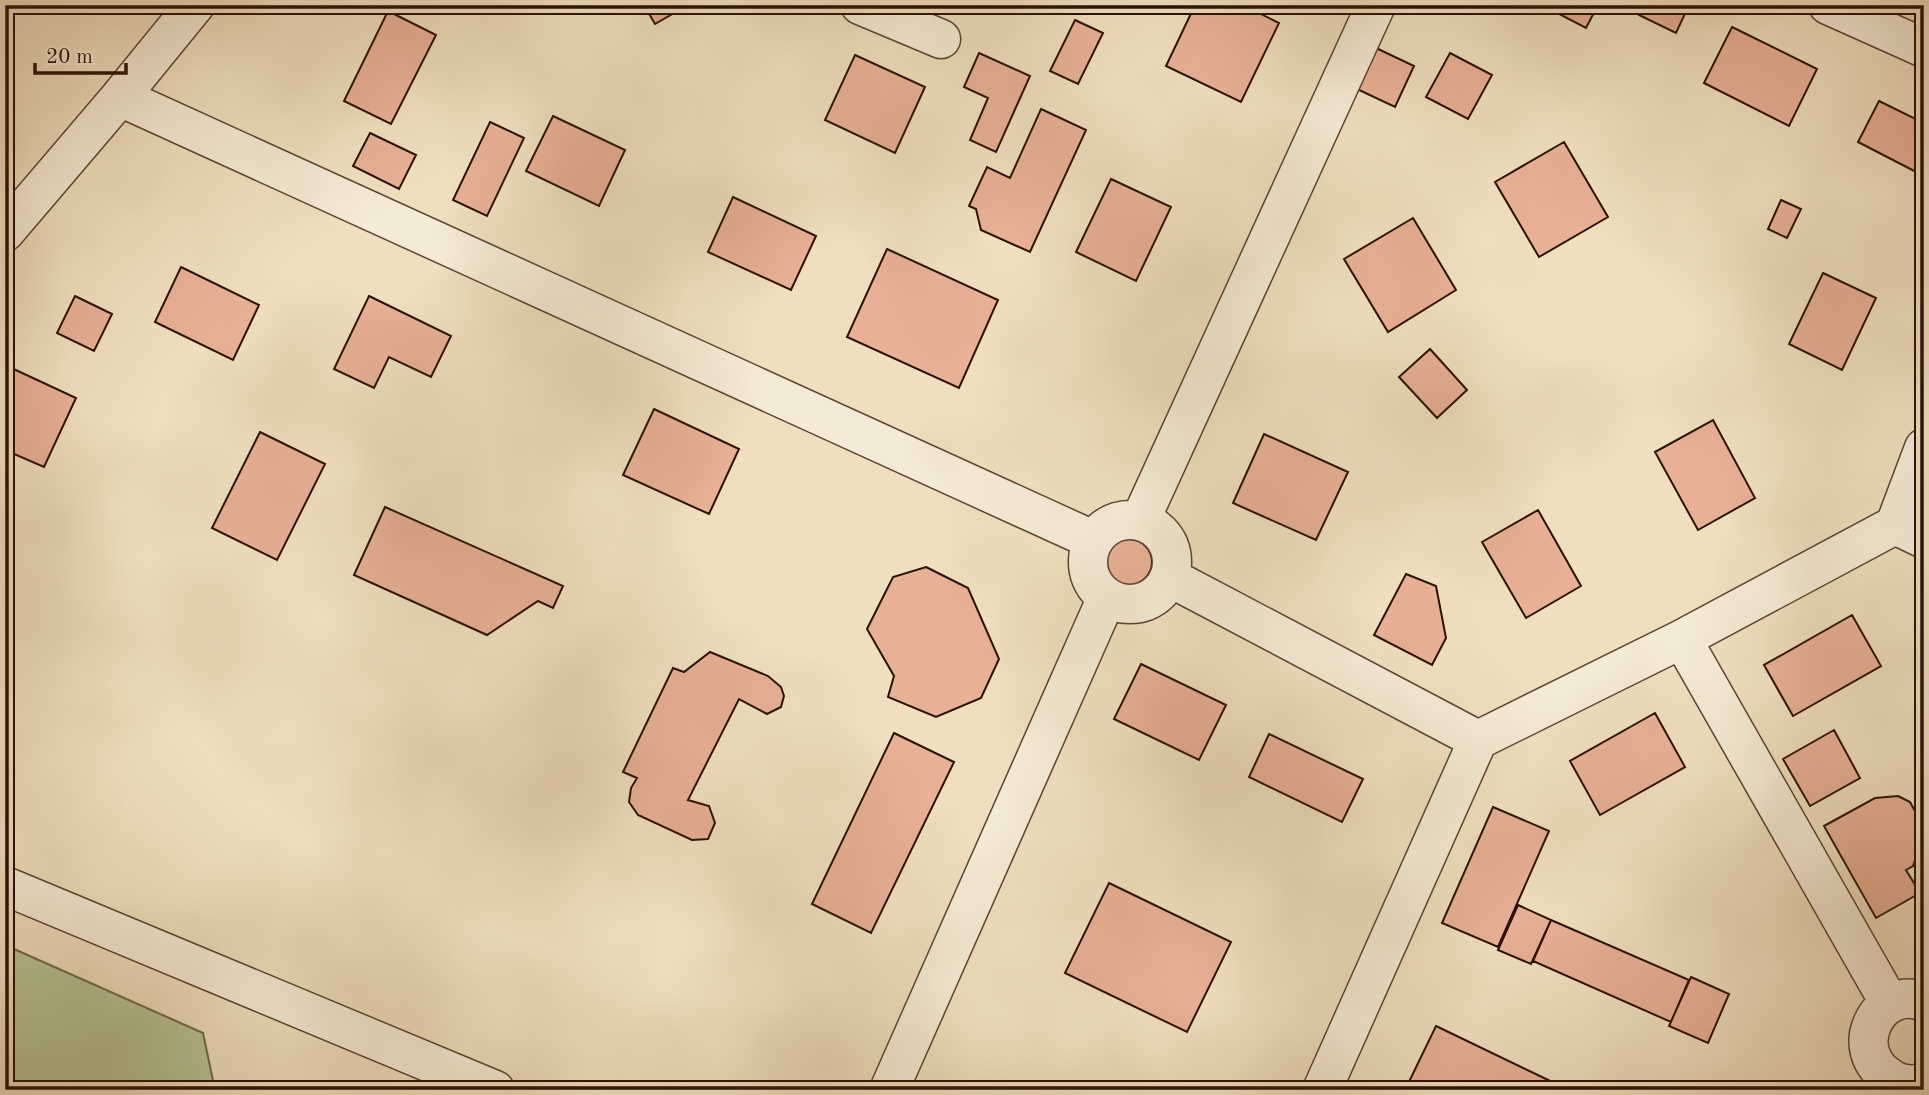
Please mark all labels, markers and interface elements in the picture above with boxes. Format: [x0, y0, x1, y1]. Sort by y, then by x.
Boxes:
scale bar [35, 32, 126, 76]
text: 20 m [46, 47, 93, 68]

